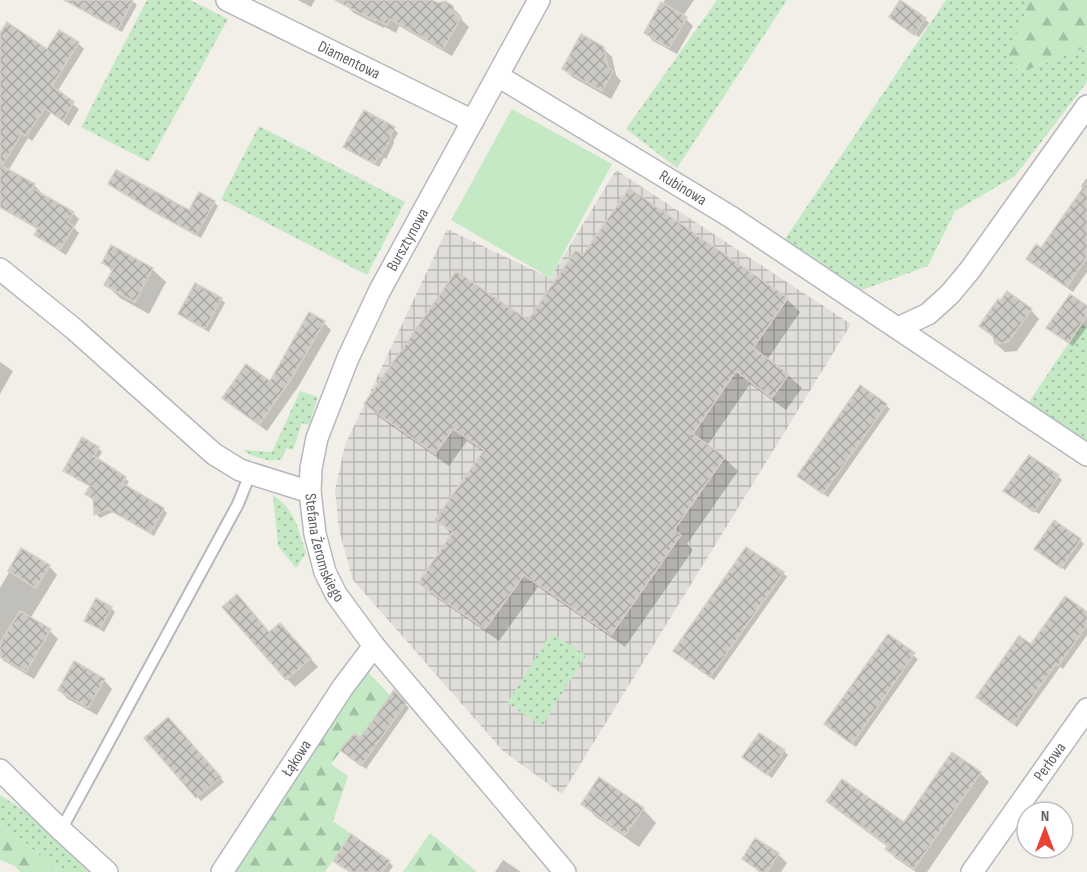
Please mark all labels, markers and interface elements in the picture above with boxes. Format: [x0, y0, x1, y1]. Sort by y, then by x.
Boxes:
street label: Diamentowa [315, 37, 383, 83]
street label: Rubinowa [656, 166, 710, 209]
street label: Bursztynowa [383, 205, 433, 275]
street label: Stefana Żeromskiego [301, 492, 348, 606]
street label: Łąkowa [277, 736, 315, 781]
street label: Perłowa [1030, 739, 1070, 785]
north arrow [1015, 800, 1075, 860]
text: N [1041, 807, 1049, 826]

